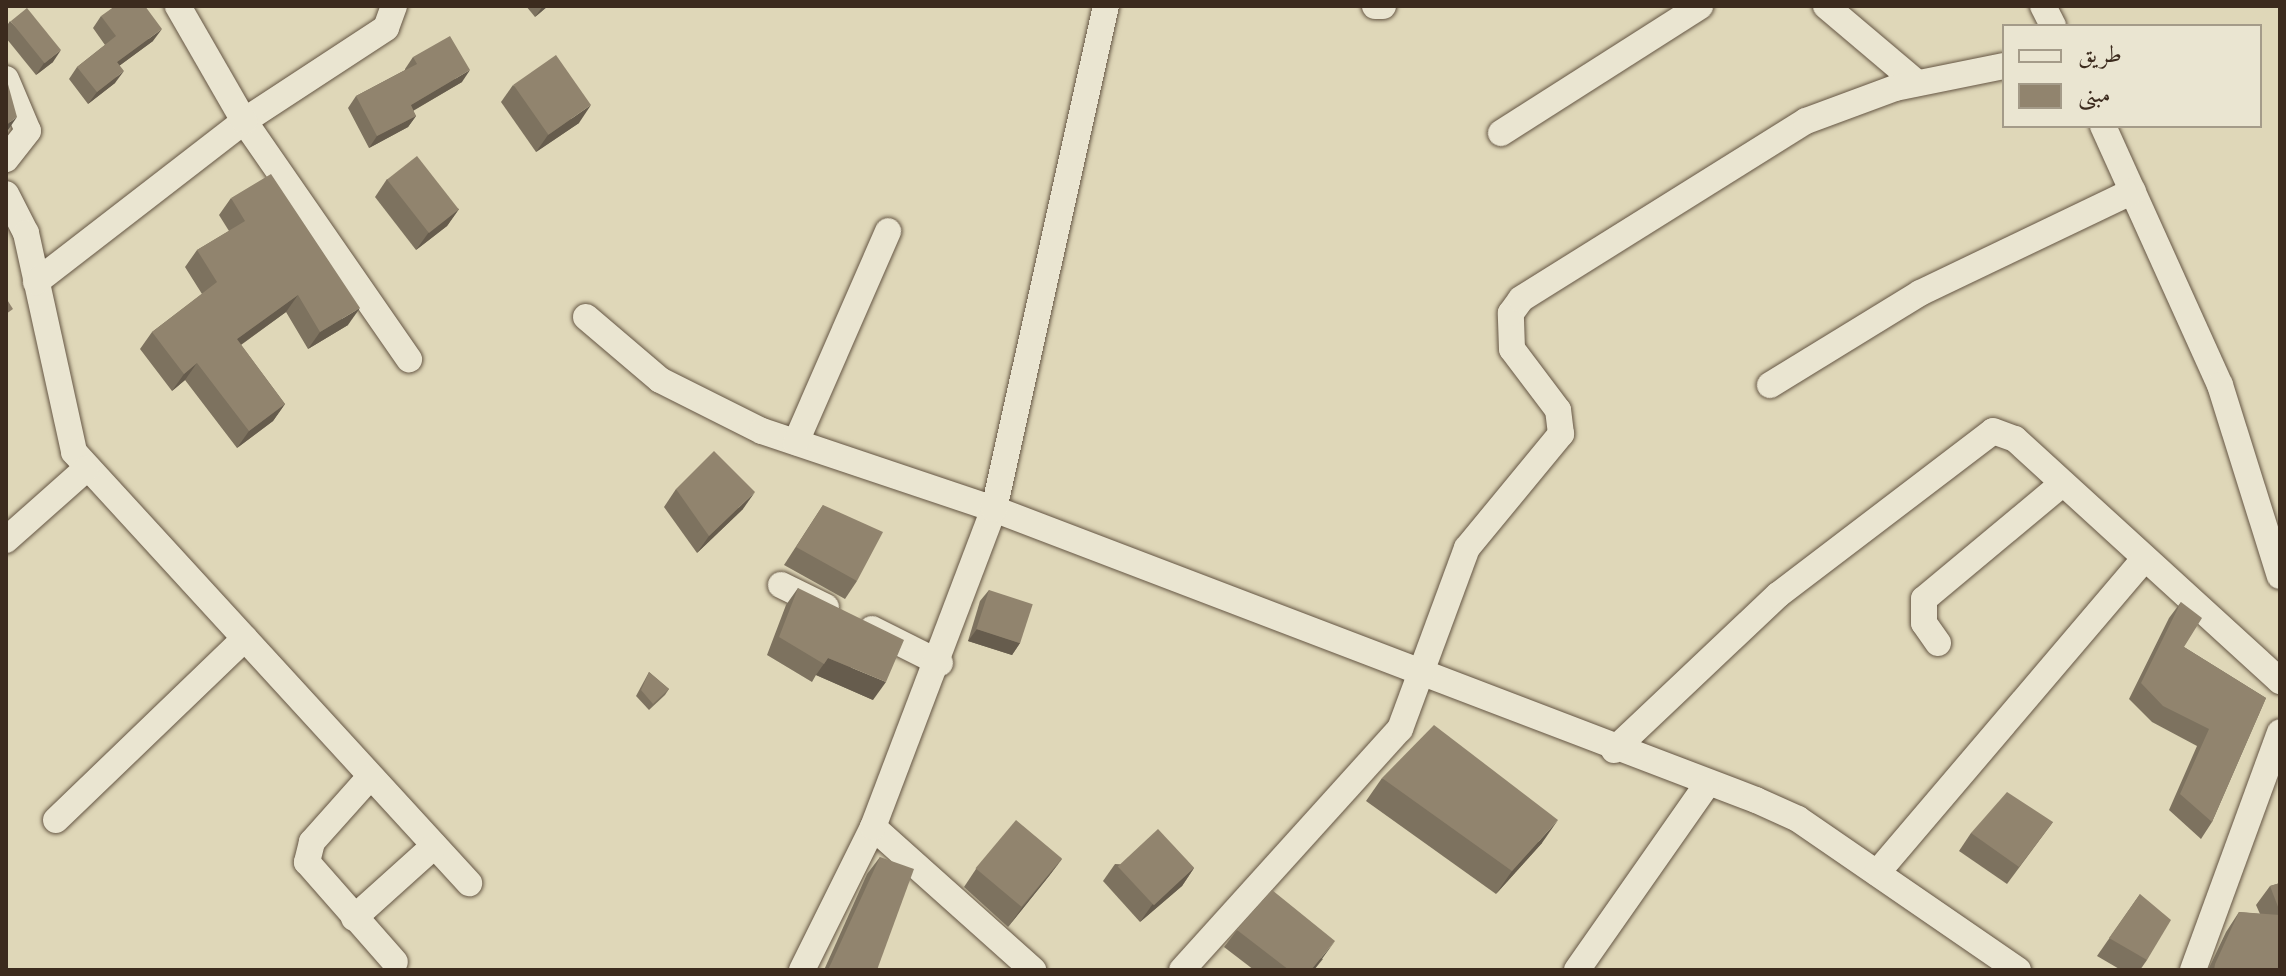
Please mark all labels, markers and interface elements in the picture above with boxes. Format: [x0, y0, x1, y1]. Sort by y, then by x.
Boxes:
legend [2002, 24, 2262, 128]
text: طريق [2078, 40, 2122, 68]
text: مبنى [2078, 80, 2111, 108]

